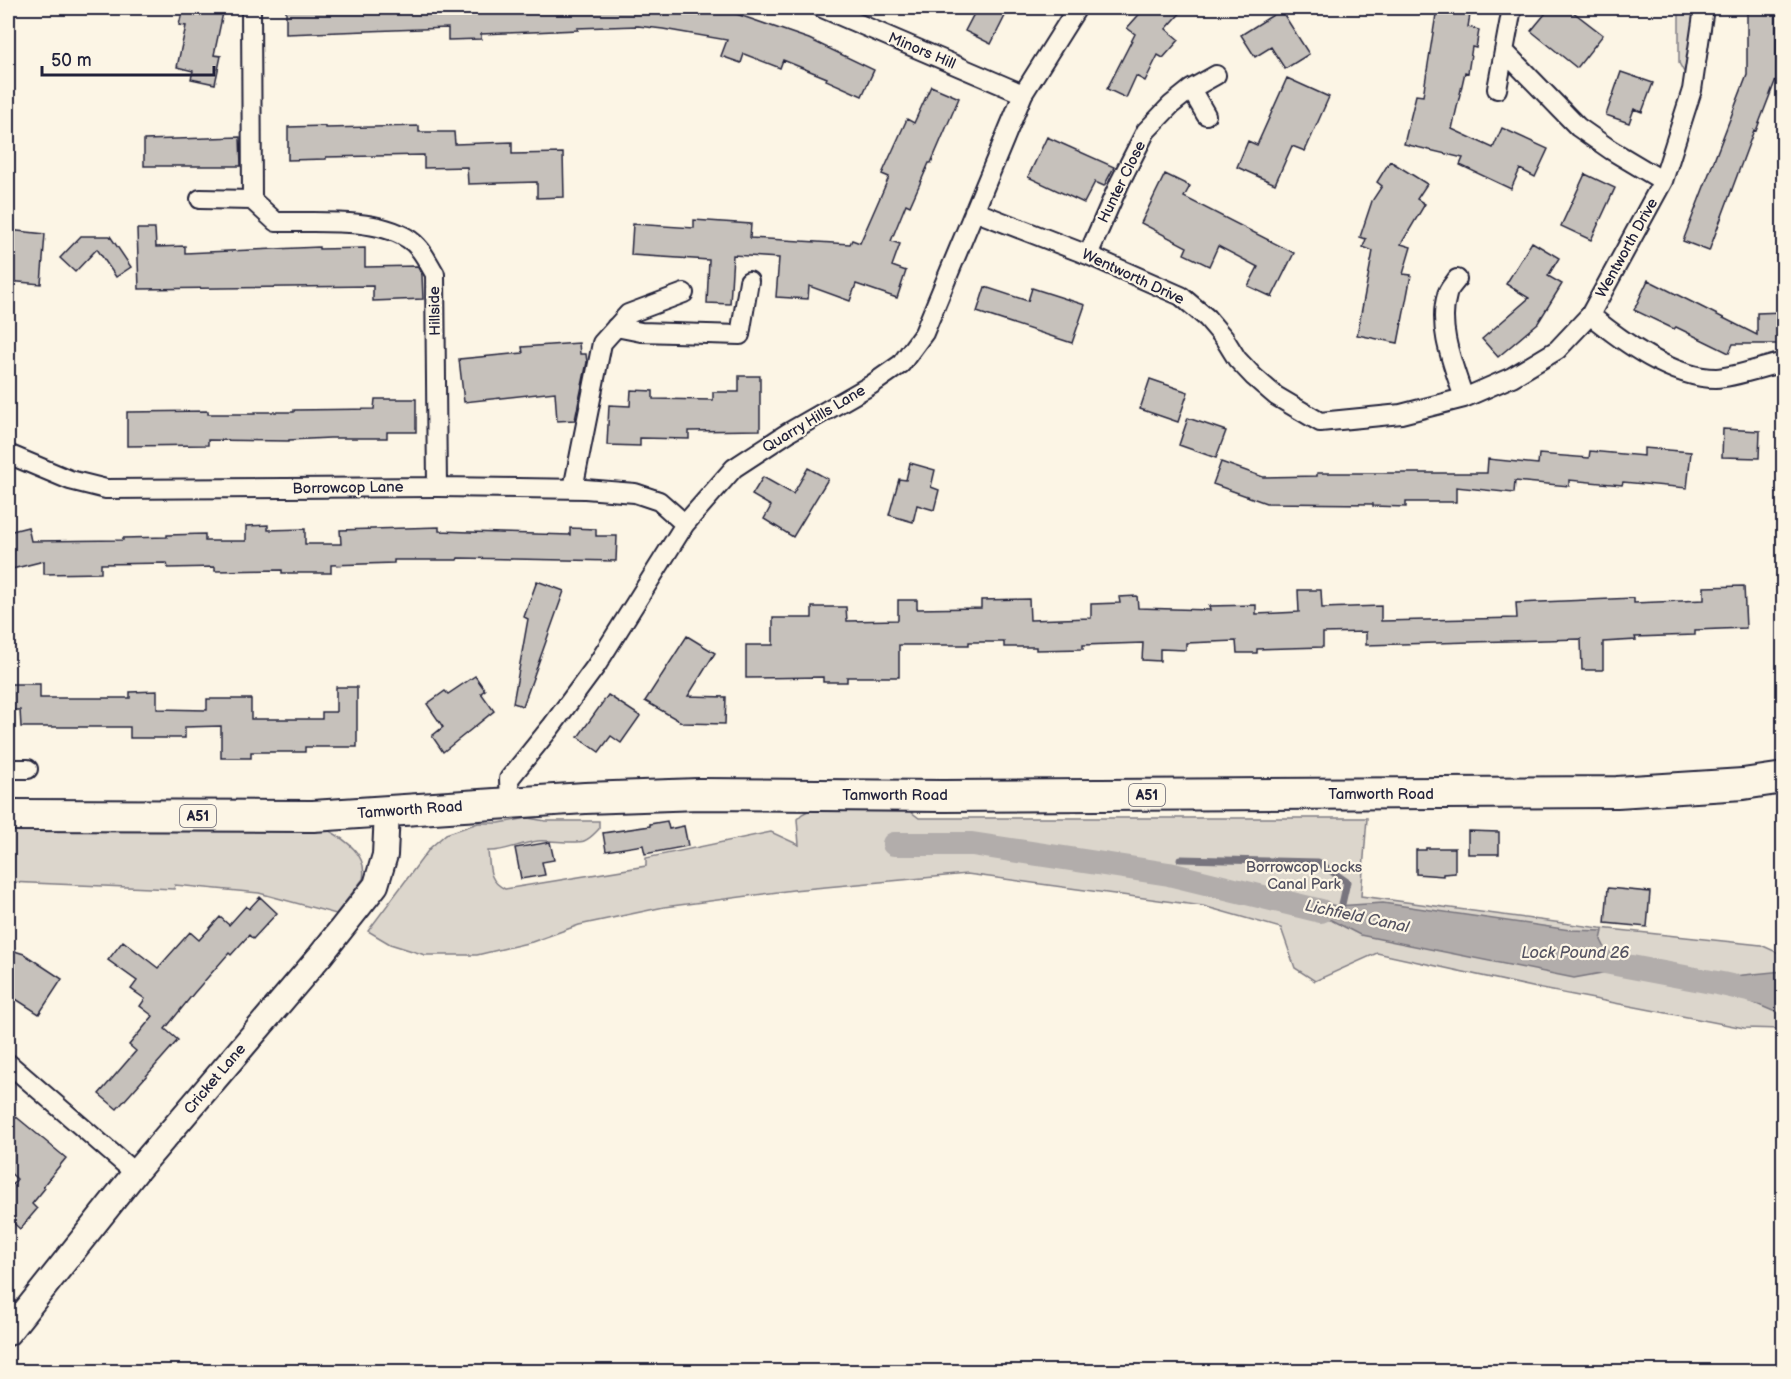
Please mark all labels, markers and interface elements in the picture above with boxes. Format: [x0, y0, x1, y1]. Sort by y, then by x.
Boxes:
street label: Minors Hill [885, 28, 959, 74]
scale bar [42, 39, 214, 77]
text: 50 m [51, 50, 92, 71]
street label: Hunter Close [1094, 138, 1150, 226]
street label: Wentworth Drive [1592, 195, 1662, 301]
street label: Wentworth Drive [1079, 245, 1187, 309]
street label: Hillside [425, 286, 445, 336]
street label: Quarry Hills Lane [759, 381, 869, 457]
street label: Borrowcop Lane [292, 478, 404, 498]
road number: A51 [1129, 784, 1165, 806]
street label: Tamworth Road [1328, 785, 1434, 804]
street label: Tamworth Road [842, 786, 948, 805]
street label: Tamworth Road [357, 797, 463, 823]
road number: A51 [180, 805, 216, 827]
park label: Borrowcop Locks Canal Park [1246, 858, 1363, 894]
water label: Lichfield Canal [1303, 897, 1412, 938]
water label: Lock Pound 26 [1521, 944, 1629, 963]
street label: Cricket Lane [180, 1040, 250, 1118]

